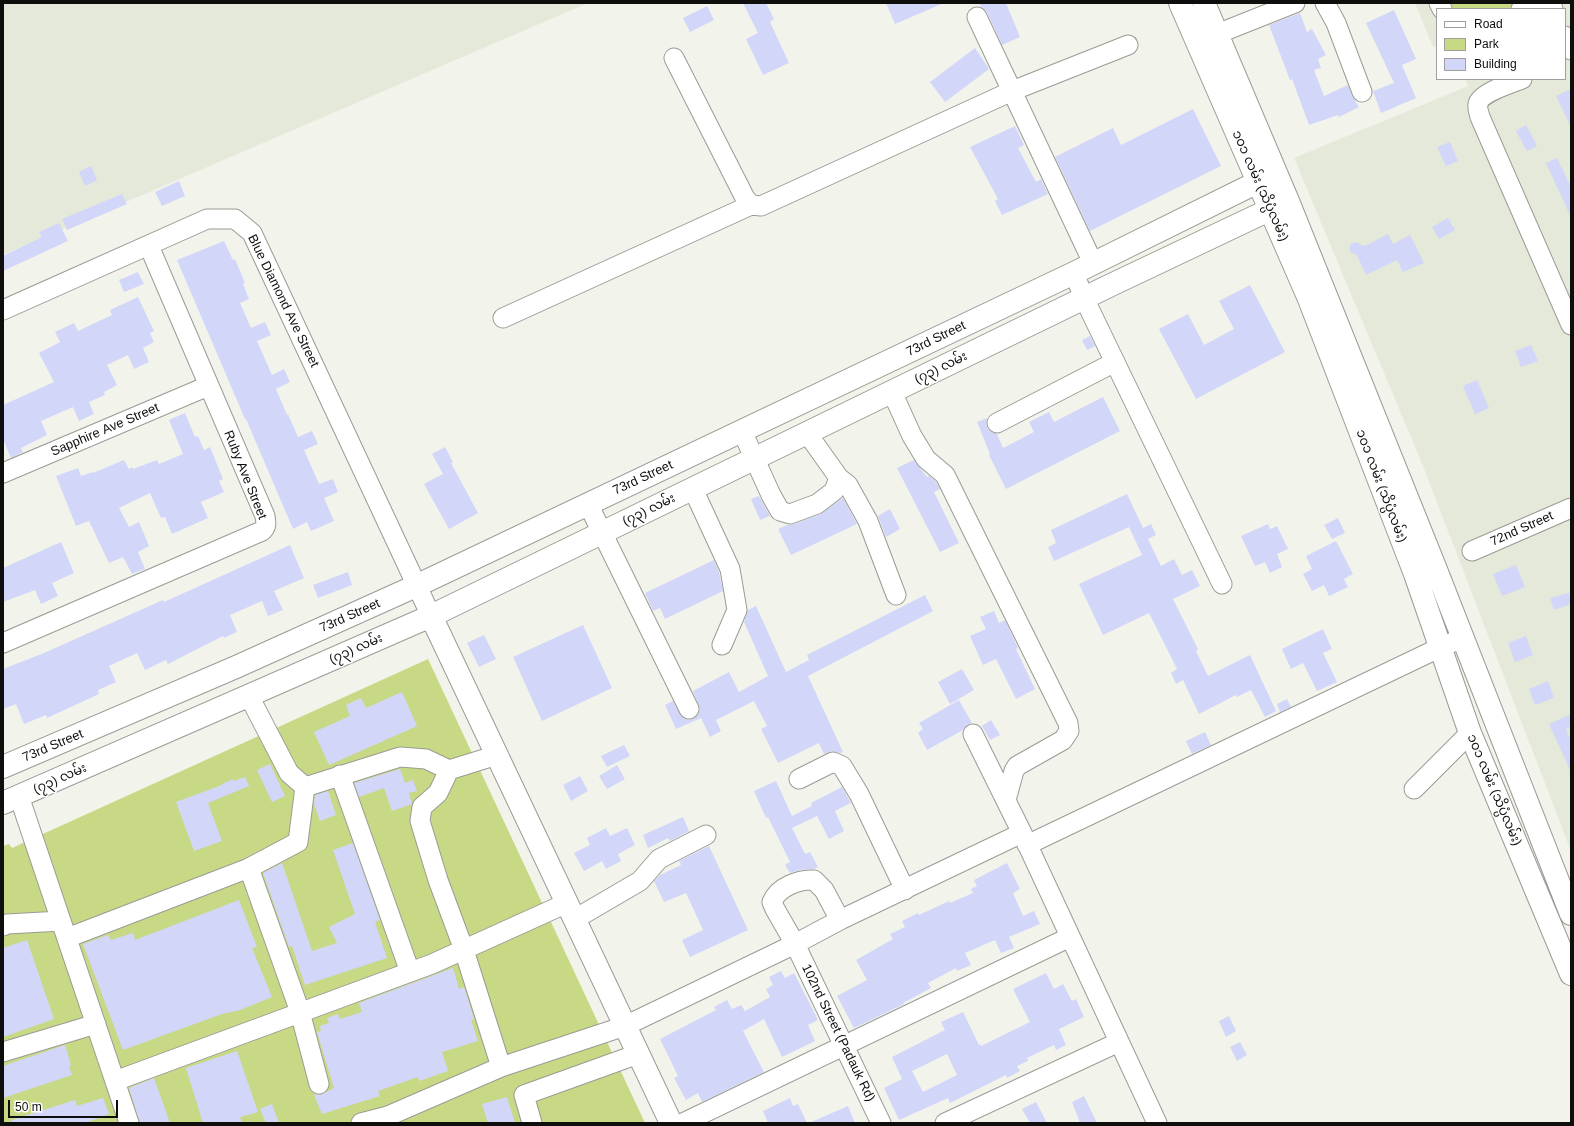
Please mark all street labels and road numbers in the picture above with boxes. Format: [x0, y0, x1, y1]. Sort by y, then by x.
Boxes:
street label: ၁၀၁ လမ်း (သိပ္ပံလမ်း) [1229, 128, 1291, 244]
street label: Blue Diamond Ave Street [244, 232, 322, 370]
street label: 73rd Street [904, 318, 968, 360]
street label: (၇၃) လမ်း [912, 349, 970, 387]
street label: Sapphire Ave Street [49, 400, 161, 460]
street label: ၁၀၁ လမ်း (သိပ္ပံလမ်း) [1352, 427, 1410, 545]
street label: Ruby Ave Street [220, 428, 270, 522]
street label: 73rd Street [611, 457, 675, 499]
street label: (၇၃) လမ်း [620, 491, 678, 529]
street label: 72nd Street [1488, 508, 1556, 550]
street label: 73rd Street [317, 596, 383, 636]
street label: (၇၃) လမ်း [327, 630, 385, 668]
street label: 73rd Street [20, 726, 86, 766]
street label: ၁၀၁ လမ်း (သိပ္ပံလမ်း) [1463, 732, 1525, 848]
street label: (၇၃) လမ်း [31, 760, 89, 798]
street label: 102nd Street (Padauk Rd) [798, 962, 878, 1104]

